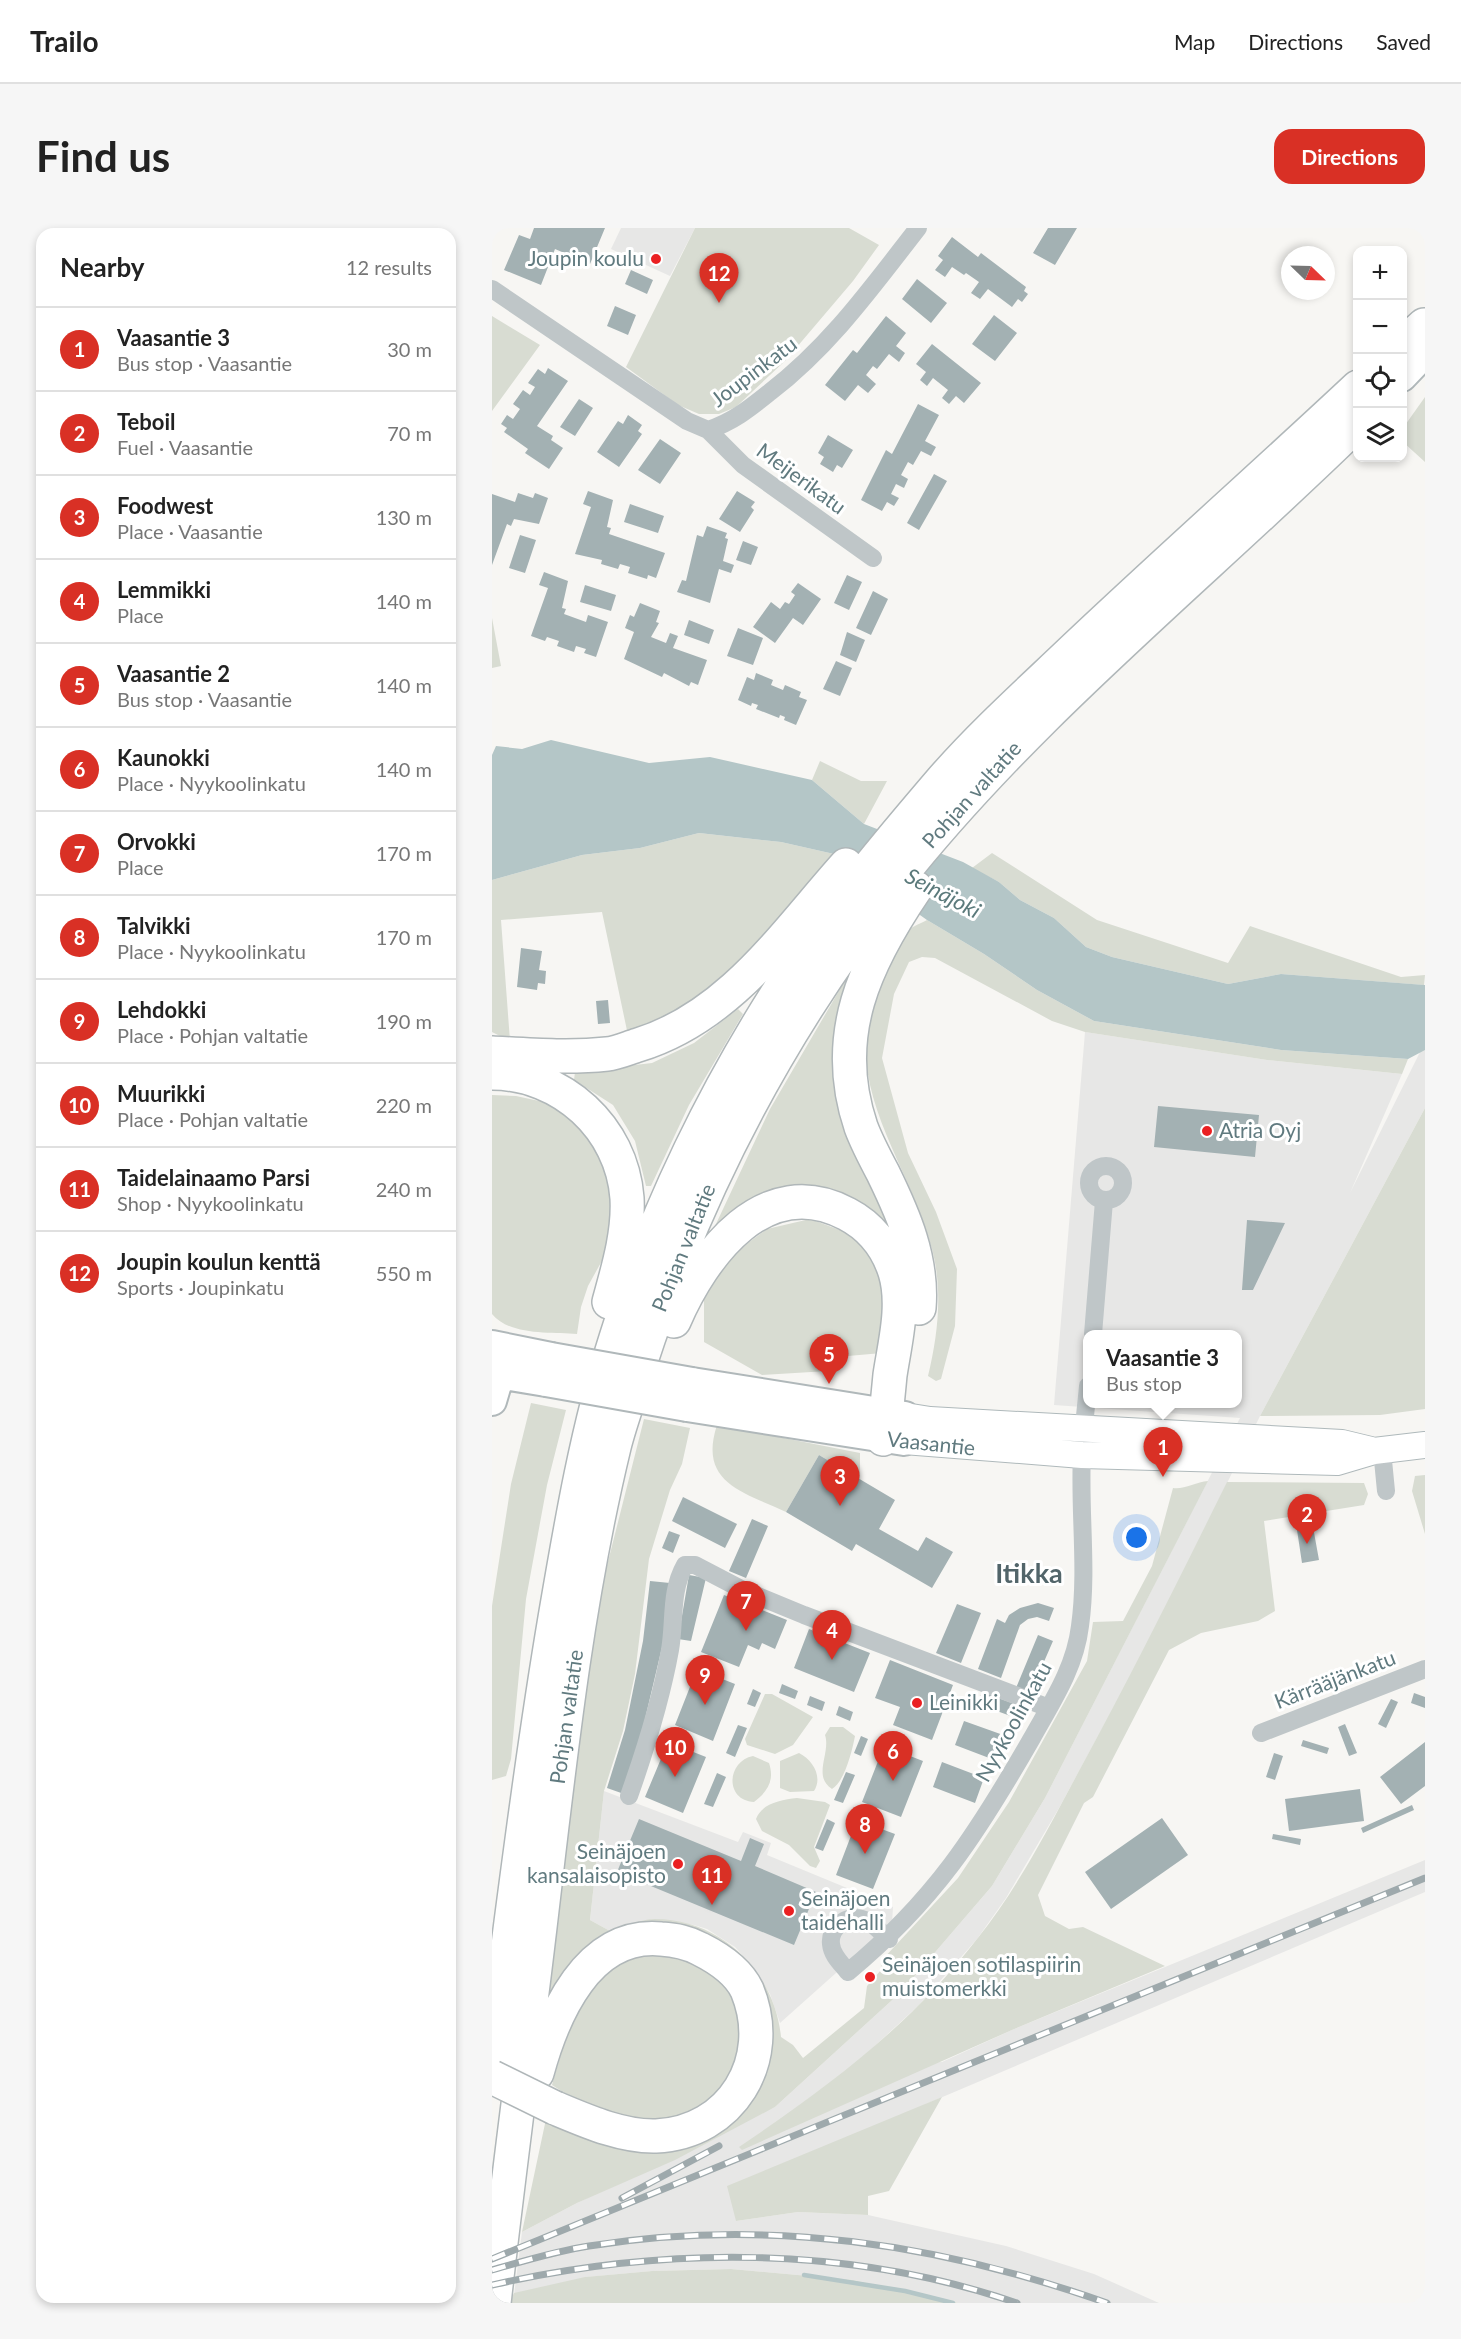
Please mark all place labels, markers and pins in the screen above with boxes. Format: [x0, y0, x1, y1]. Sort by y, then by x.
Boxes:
place label: Joupin koulu [528, 245, 644, 270]
marker: Joupin koulu [649, 252, 663, 266]
pin: 12 [700, 254, 738, 303]
place label: Atria Oyj [1219, 1117, 1301, 1142]
marker: Atria Oyj [1200, 1124, 1214, 1138]
pin: 5 [810, 1334, 848, 1384]
pin: 1 [1144, 1428, 1182, 1477]
pin: 3 [820, 1456, 860, 1506]
pin: 2 [1288, 1494, 1326, 1544]
pin: 7 [726, 1582, 766, 1631]
pin: 4 [812, 1610, 852, 1660]
pin: 9 [686, 1656, 724, 1705]
place label: Leinikki [929, 1689, 998, 1714]
marker: Leinikki [910, 1696, 924, 1710]
pin: 10 [656, 1728, 694, 1777]
pin: 6 [874, 1732, 912, 1781]
pin: 8 [846, 1804, 884, 1854]
place label: Seinäjoen kansalaisopisto [527, 1838, 666, 1887]
pin: 11 [692, 1856, 732, 1905]
marker: Seinäjoen kansalaisopisto [671, 1857, 685, 1871]
place label: Seinäjoen taidehalli [801, 1885, 890, 1934]
marker: Seinäjoen taidehalli [782, 1904, 796, 1918]
place label: Seinäjoen sotilaspiirin muistomerkki [882, 1951, 1081, 2000]
marker: Seinäjoen sotilaspiirin muistomerkki [863, 1970, 877, 1984]

